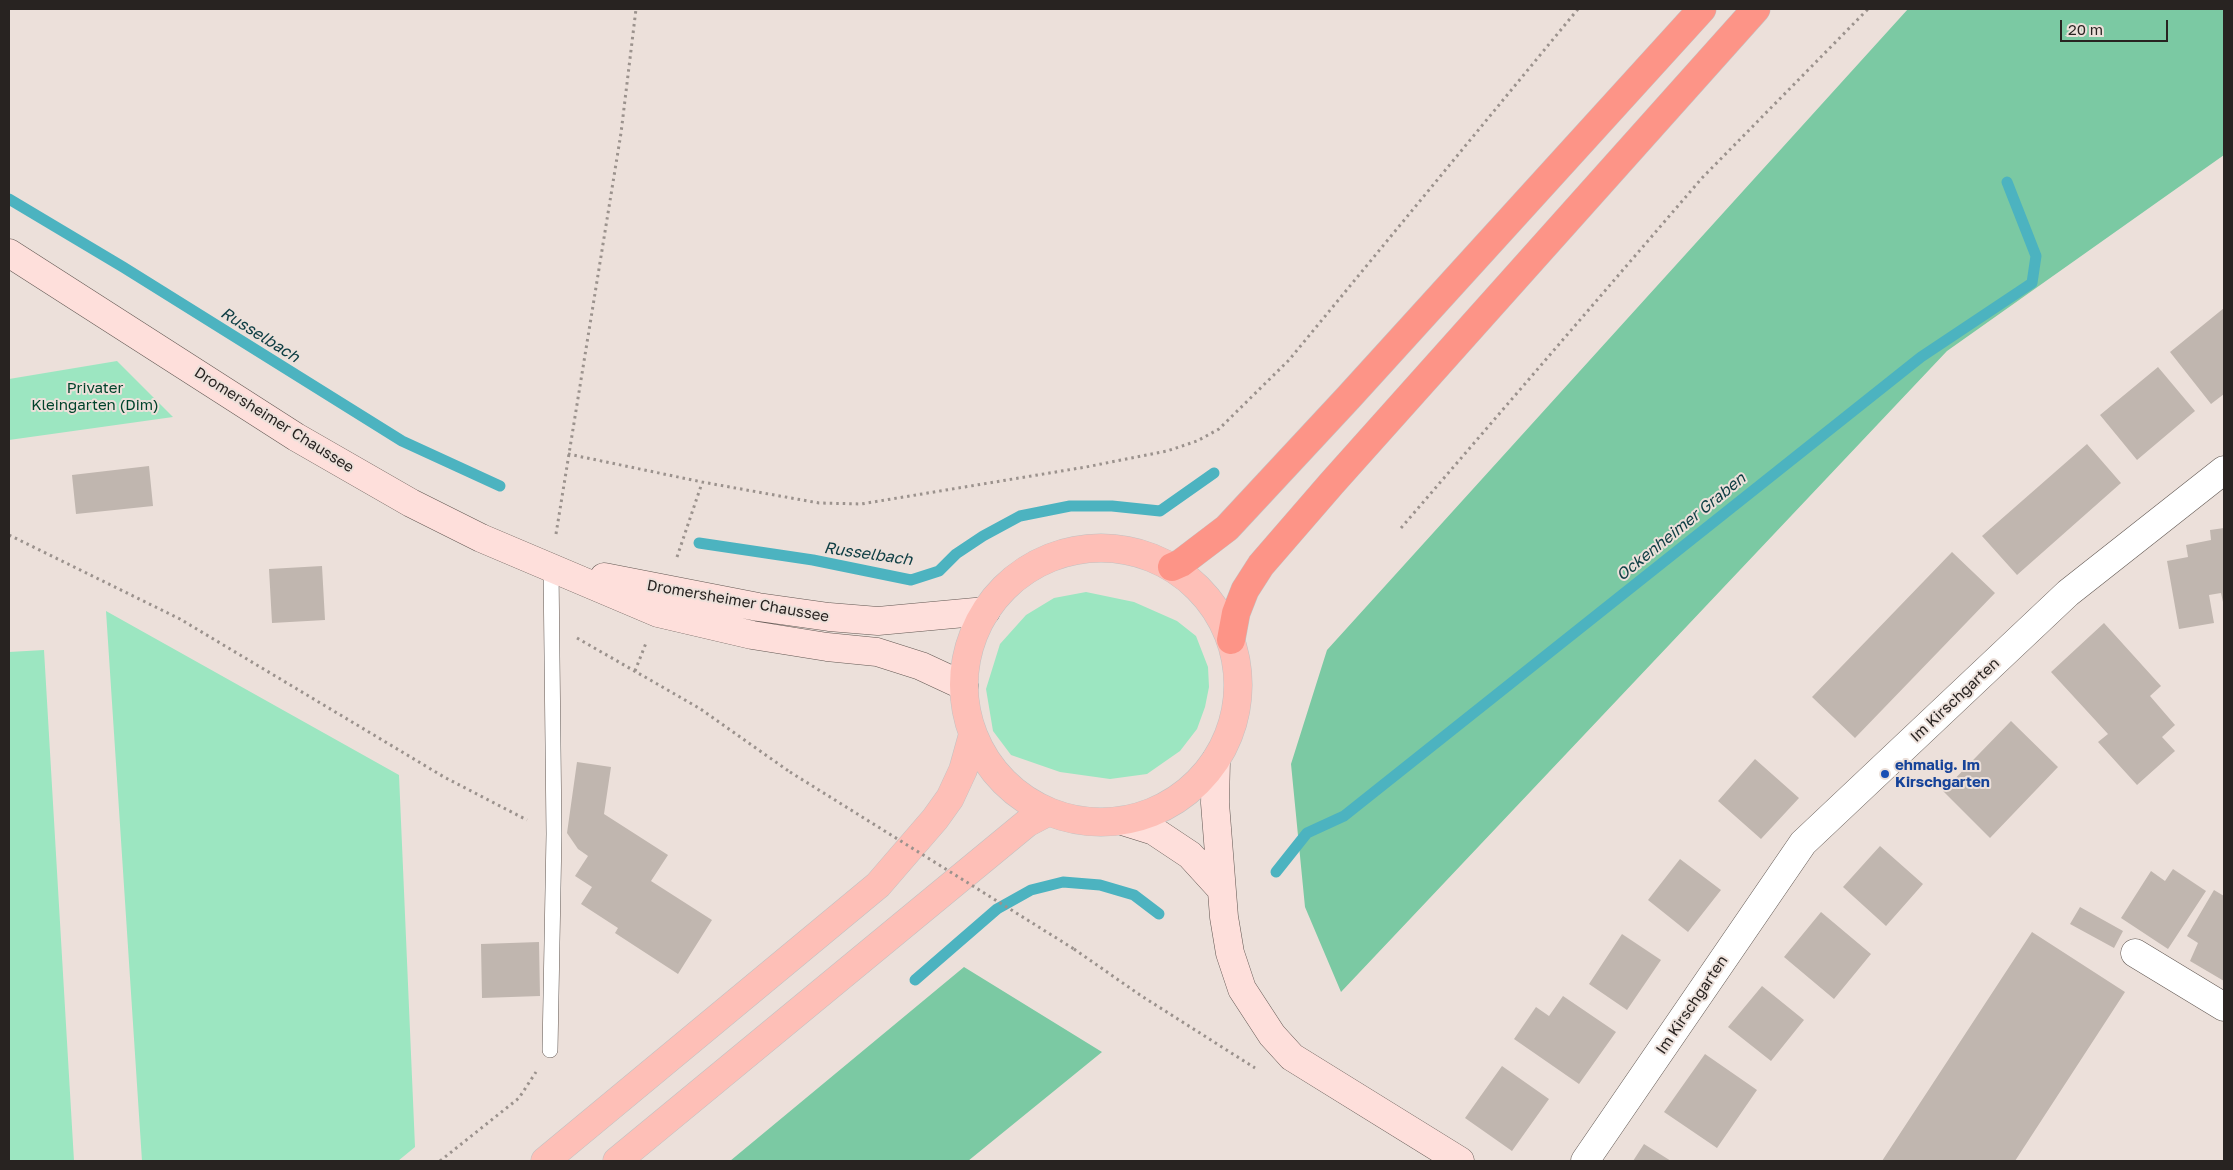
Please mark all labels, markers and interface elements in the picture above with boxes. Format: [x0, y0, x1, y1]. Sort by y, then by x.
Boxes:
scale bar [2063, 10, 2170, 42]
text: 20 m [2068, 20, 2103, 38]
water label: Russelbach [217, 303, 303, 367]
street label: Dromersheimer Chaussee [191, 363, 357, 477]
park label: Privater Kleingarten (Dim) [31, 379, 159, 414]
water label: Ockenheimer Graben [1612, 469, 1750, 585]
water label: Russelbach [823, 538, 913, 570]
street label: Dromersheimer Chaussee [645, 576, 831, 626]
street label: Im Kirschgarten [1907, 654, 2003, 746]
place label: ehmalig. Im Kirschgarten [1895, 756, 1990, 791]
marker: ehmalig. Im Kirschgarten [1879, 768, 1891, 780]
street label: Im Kirschgarten [1652, 952, 1732, 1058]

